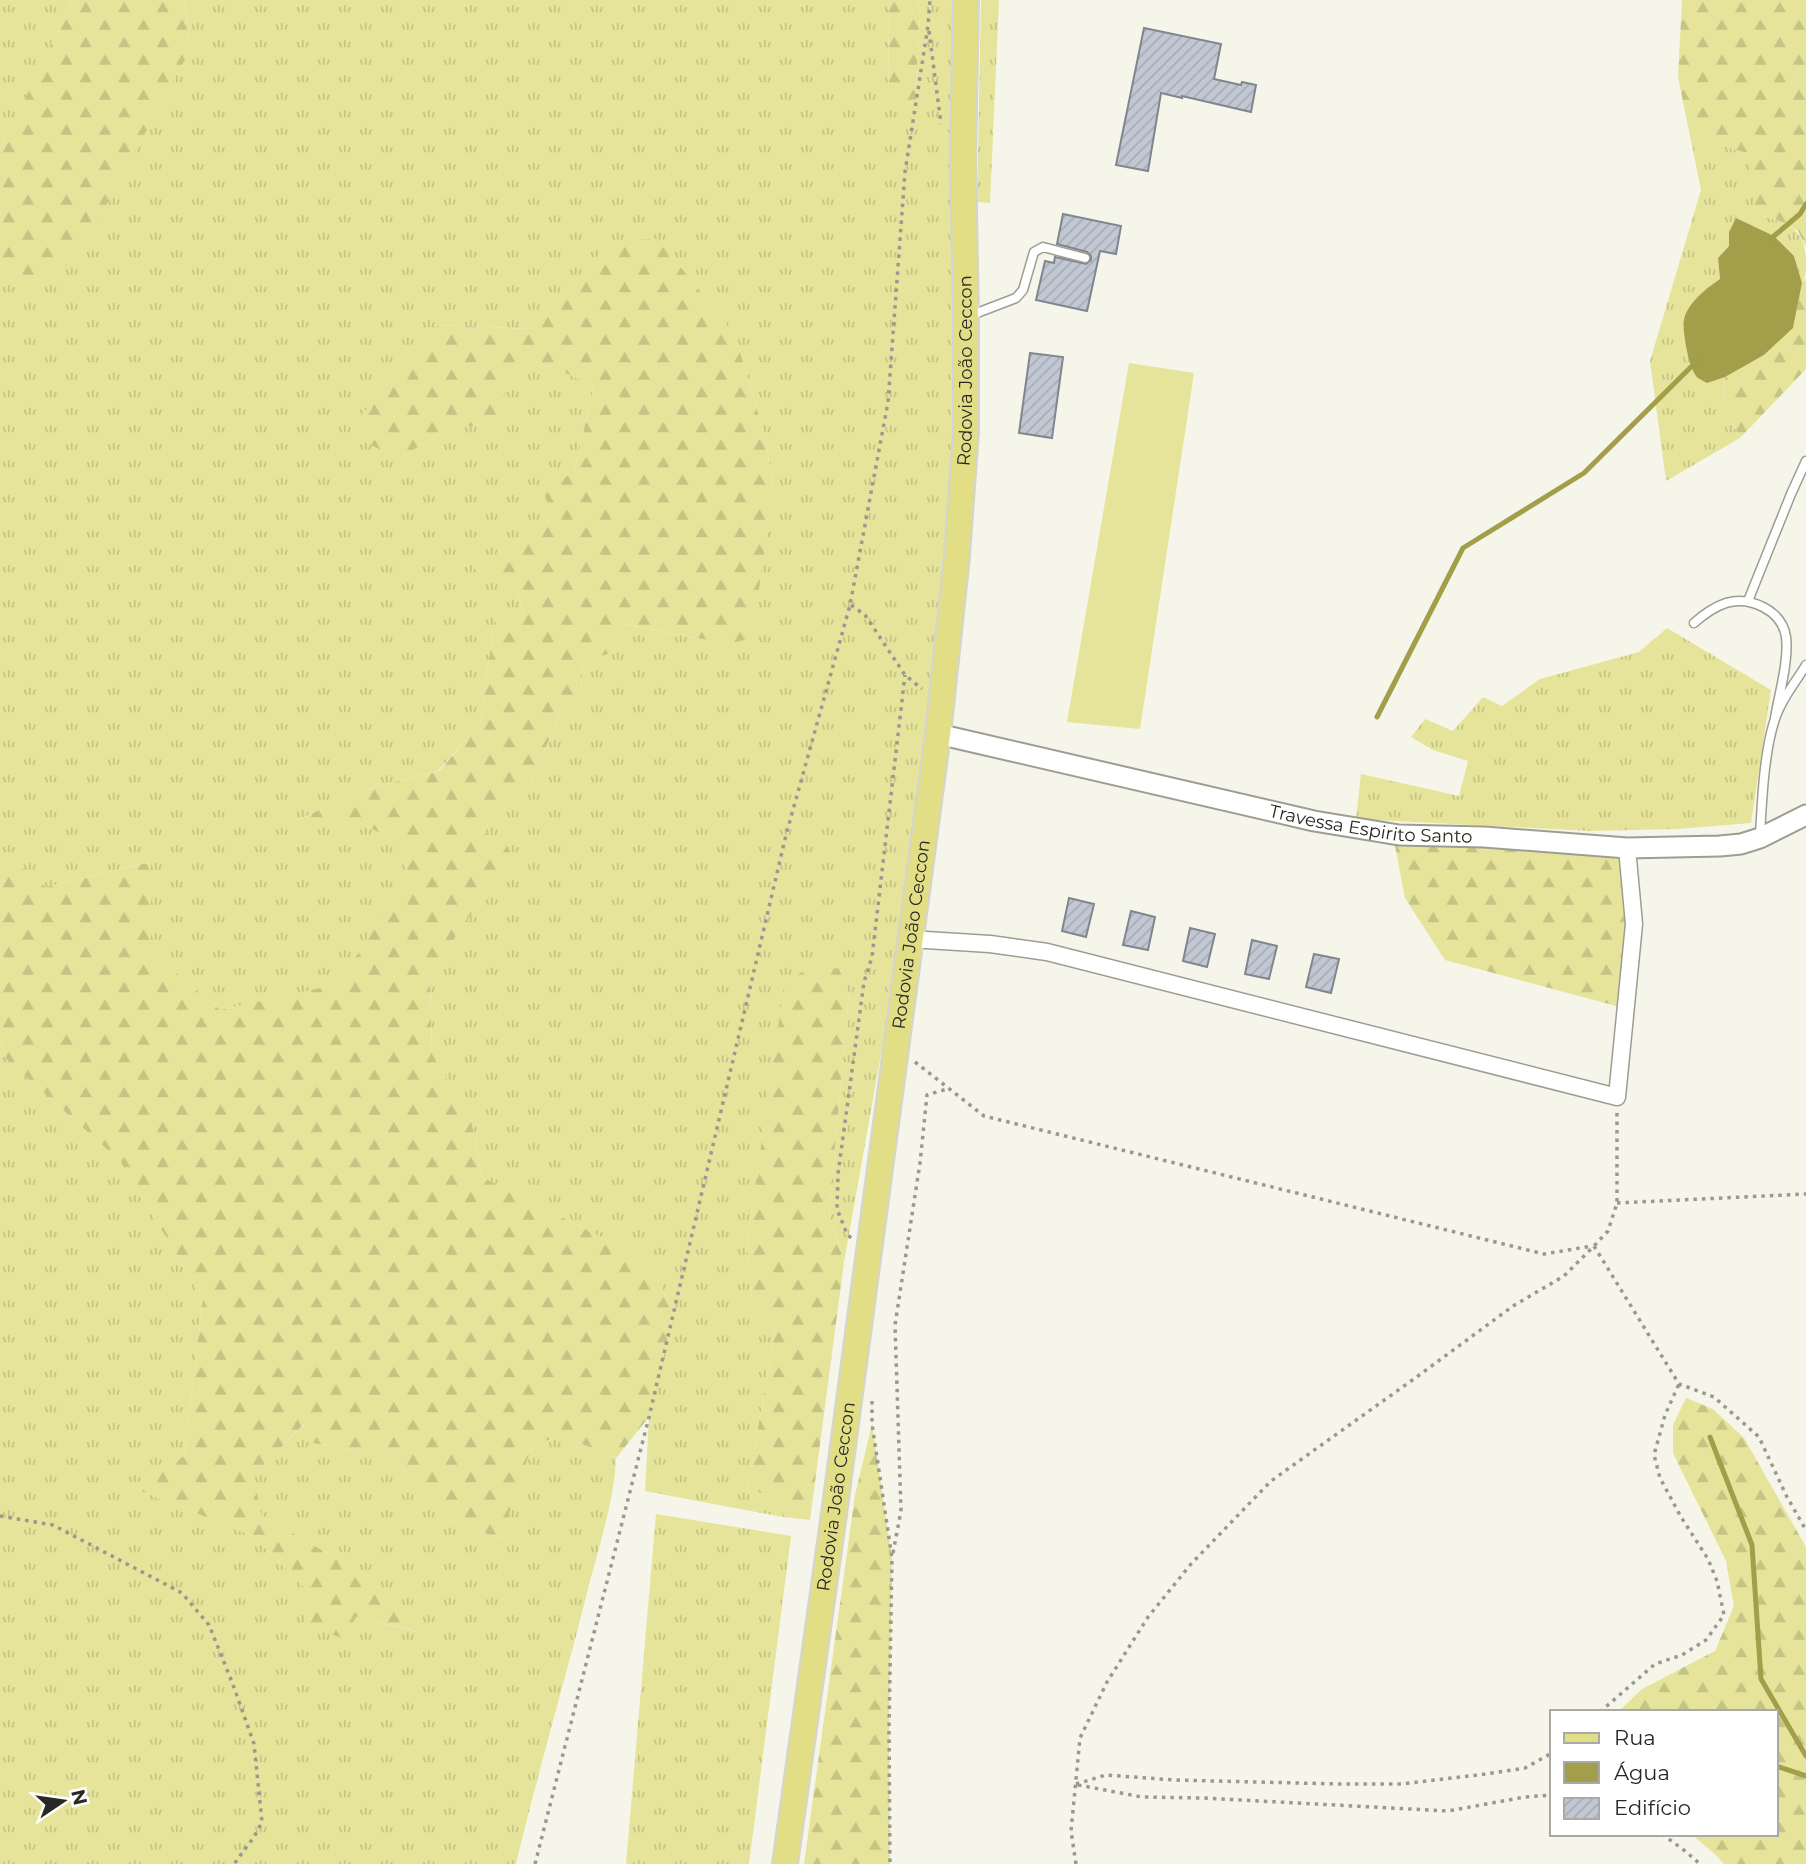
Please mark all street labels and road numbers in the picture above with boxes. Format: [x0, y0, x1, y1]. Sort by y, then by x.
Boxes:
street label: Rodovia João Ceccon [953, 275, 977, 467]
street label: Travessa Espirito Santo [1267, 800, 1473, 848]
street label: Rodovia João Ceccon [888, 838, 935, 1031]
street label: Rodovia João Ceccon [812, 1400, 860, 1593]

